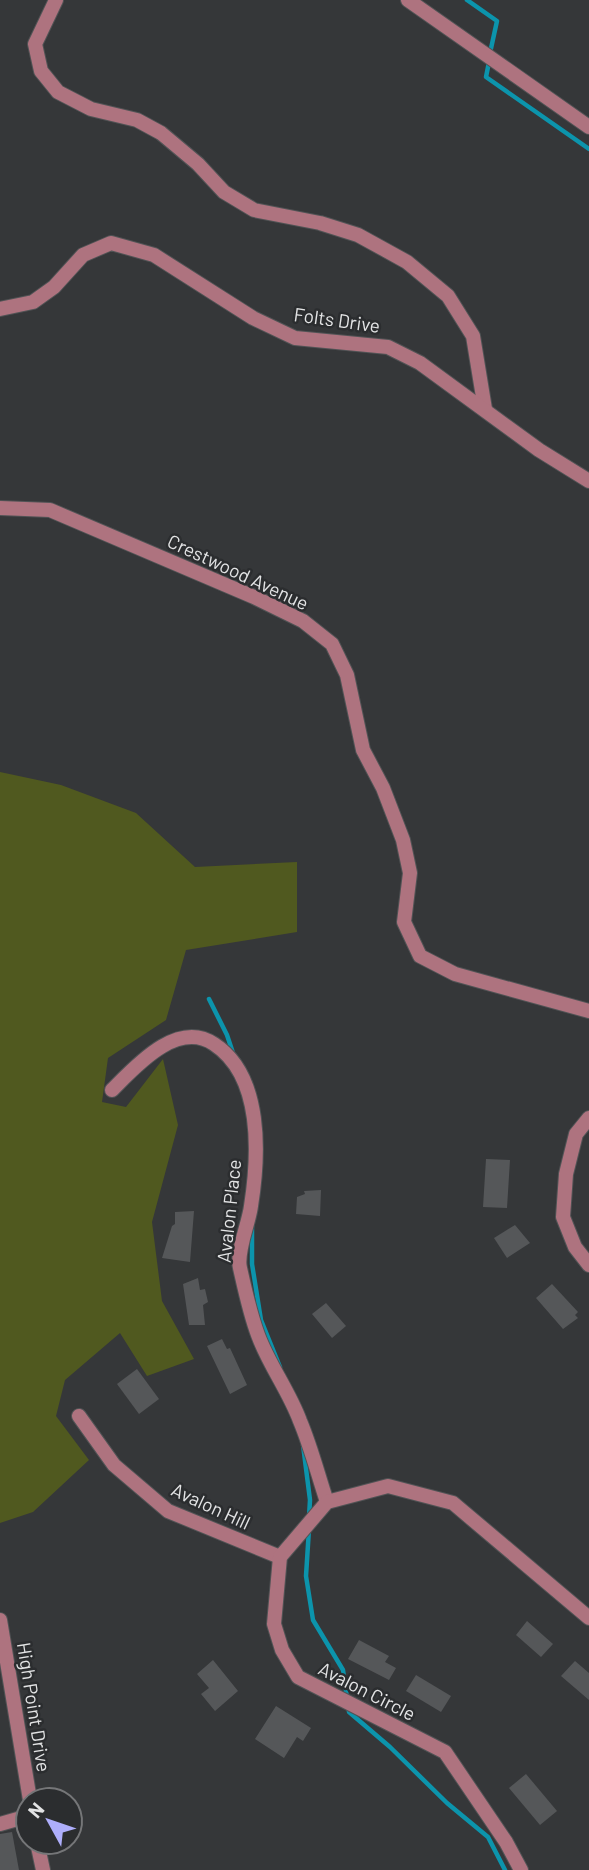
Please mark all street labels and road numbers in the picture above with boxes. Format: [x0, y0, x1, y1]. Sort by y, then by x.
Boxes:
street label: Folts Drive [292, 302, 382, 337]
street label: Crestwood Avenue [164, 529, 312, 614]
street label: Avalon Place [212, 1158, 245, 1264]
street label: Avalon Hill [168, 1477, 254, 1534]
street label: High Point Drive [13, 1640, 56, 1773]
street label: Avalon Circle [315, 1656, 420, 1725]

